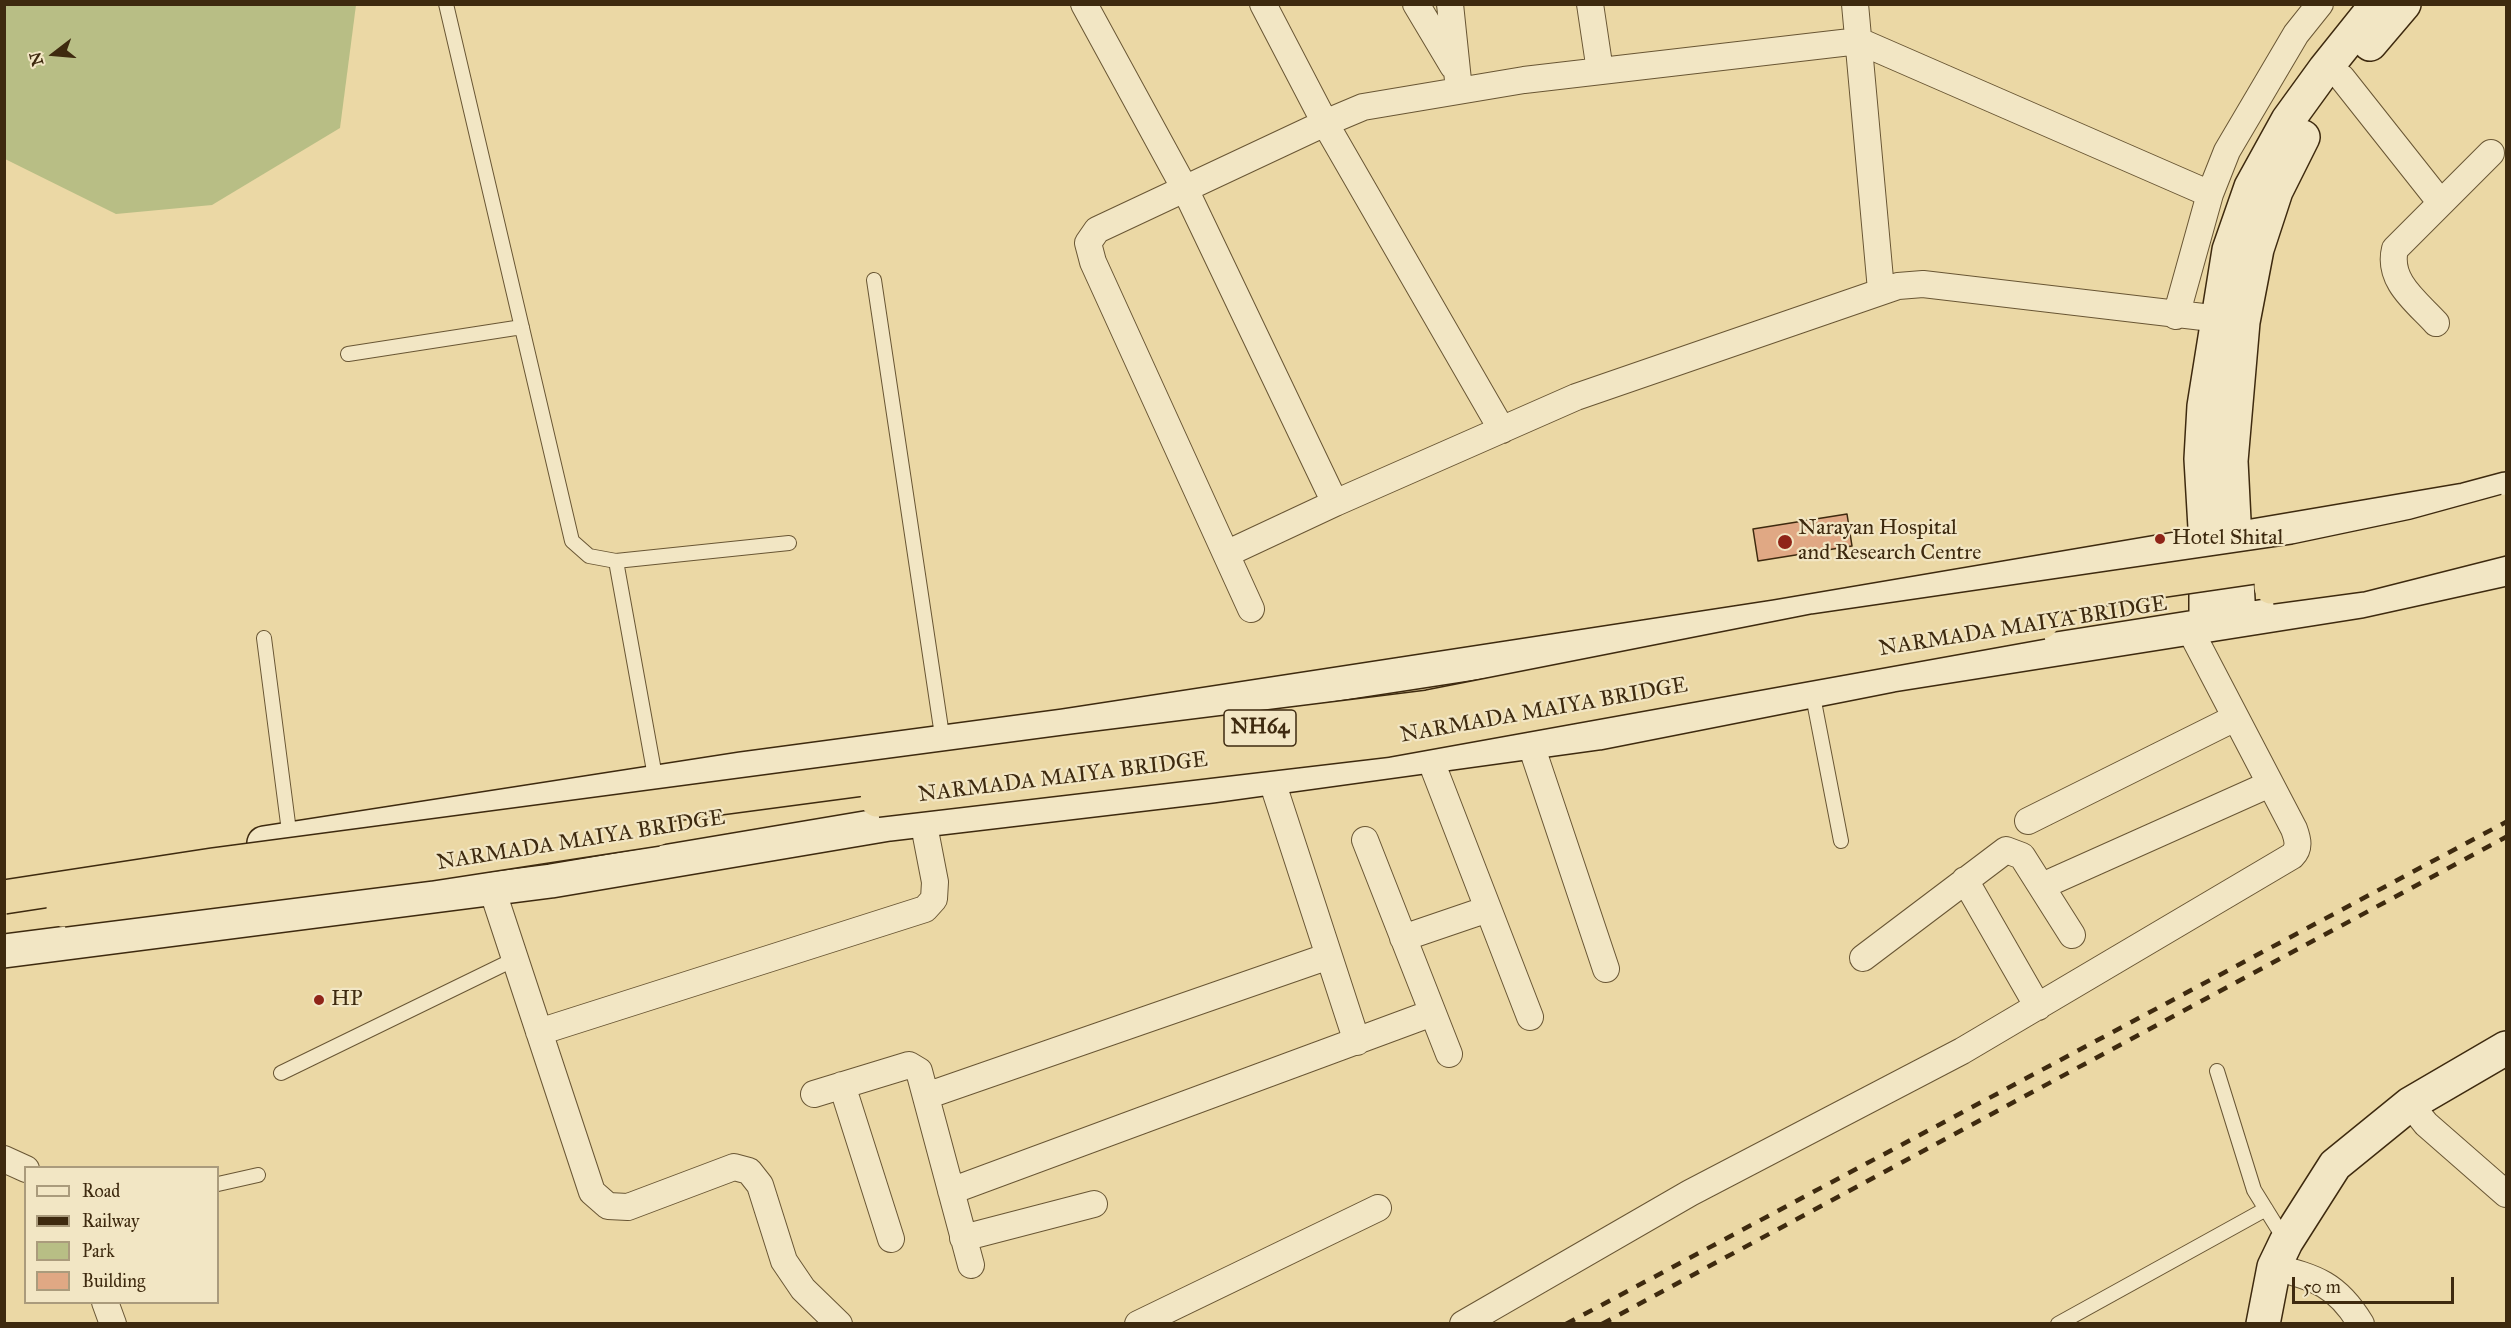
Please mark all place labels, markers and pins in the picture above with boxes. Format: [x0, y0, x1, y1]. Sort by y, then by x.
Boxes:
place label: Narayan Hospital and Research Centre [1798, 516, 1981, 568]
place label: Hotel Shital [2172, 526, 2284, 552]
marker: Hotel Shital [2153, 532, 2167, 546]
marker: Narayan Hospital and Research Centre [1776, 533, 1794, 551]
place label: HP [331, 987, 363, 1013]
marker: HP [312, 993, 326, 1007]

